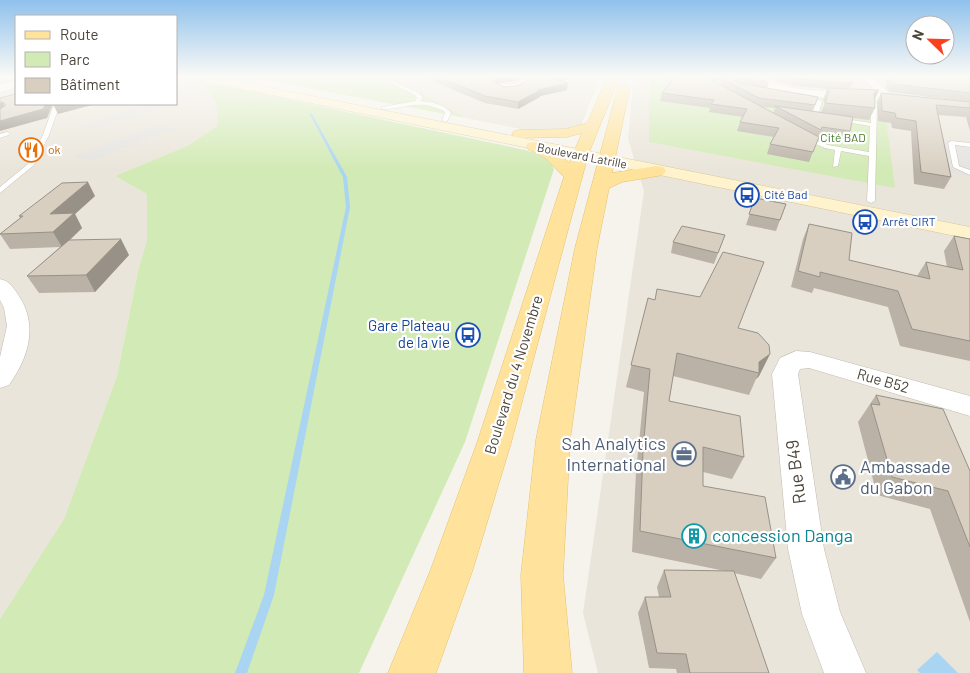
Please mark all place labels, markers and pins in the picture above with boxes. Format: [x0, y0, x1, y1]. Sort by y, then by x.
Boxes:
restaurant icon: ok [18, 137, 44, 163]
place label: ok [48, 142, 61, 156]
bus stop icon: Cité Bad [734, 182, 760, 208]
place label: Cité Bad [764, 187, 807, 201]
bus stop icon: Arrêt CIRT [852, 209, 878, 235]
place label: Arrêt CIRT [882, 214, 936, 228]
place label: Gare Plateau de la vie [368, 316, 450, 351]
bus stop icon: Gare Plateau de la vie [455, 322, 481, 348]
place label: Sah Analytics International [562, 432, 666, 475]
office icon: Sah Analytics International [671, 441, 697, 467]
place label: Ambassade du Gabon [860, 455, 951, 498]
public building icon: Ambassade du Gabon [830, 464, 856, 490]
building icon: concession Danga [681, 523, 707, 549]
place label: concession Danga [712, 524, 853, 546]

